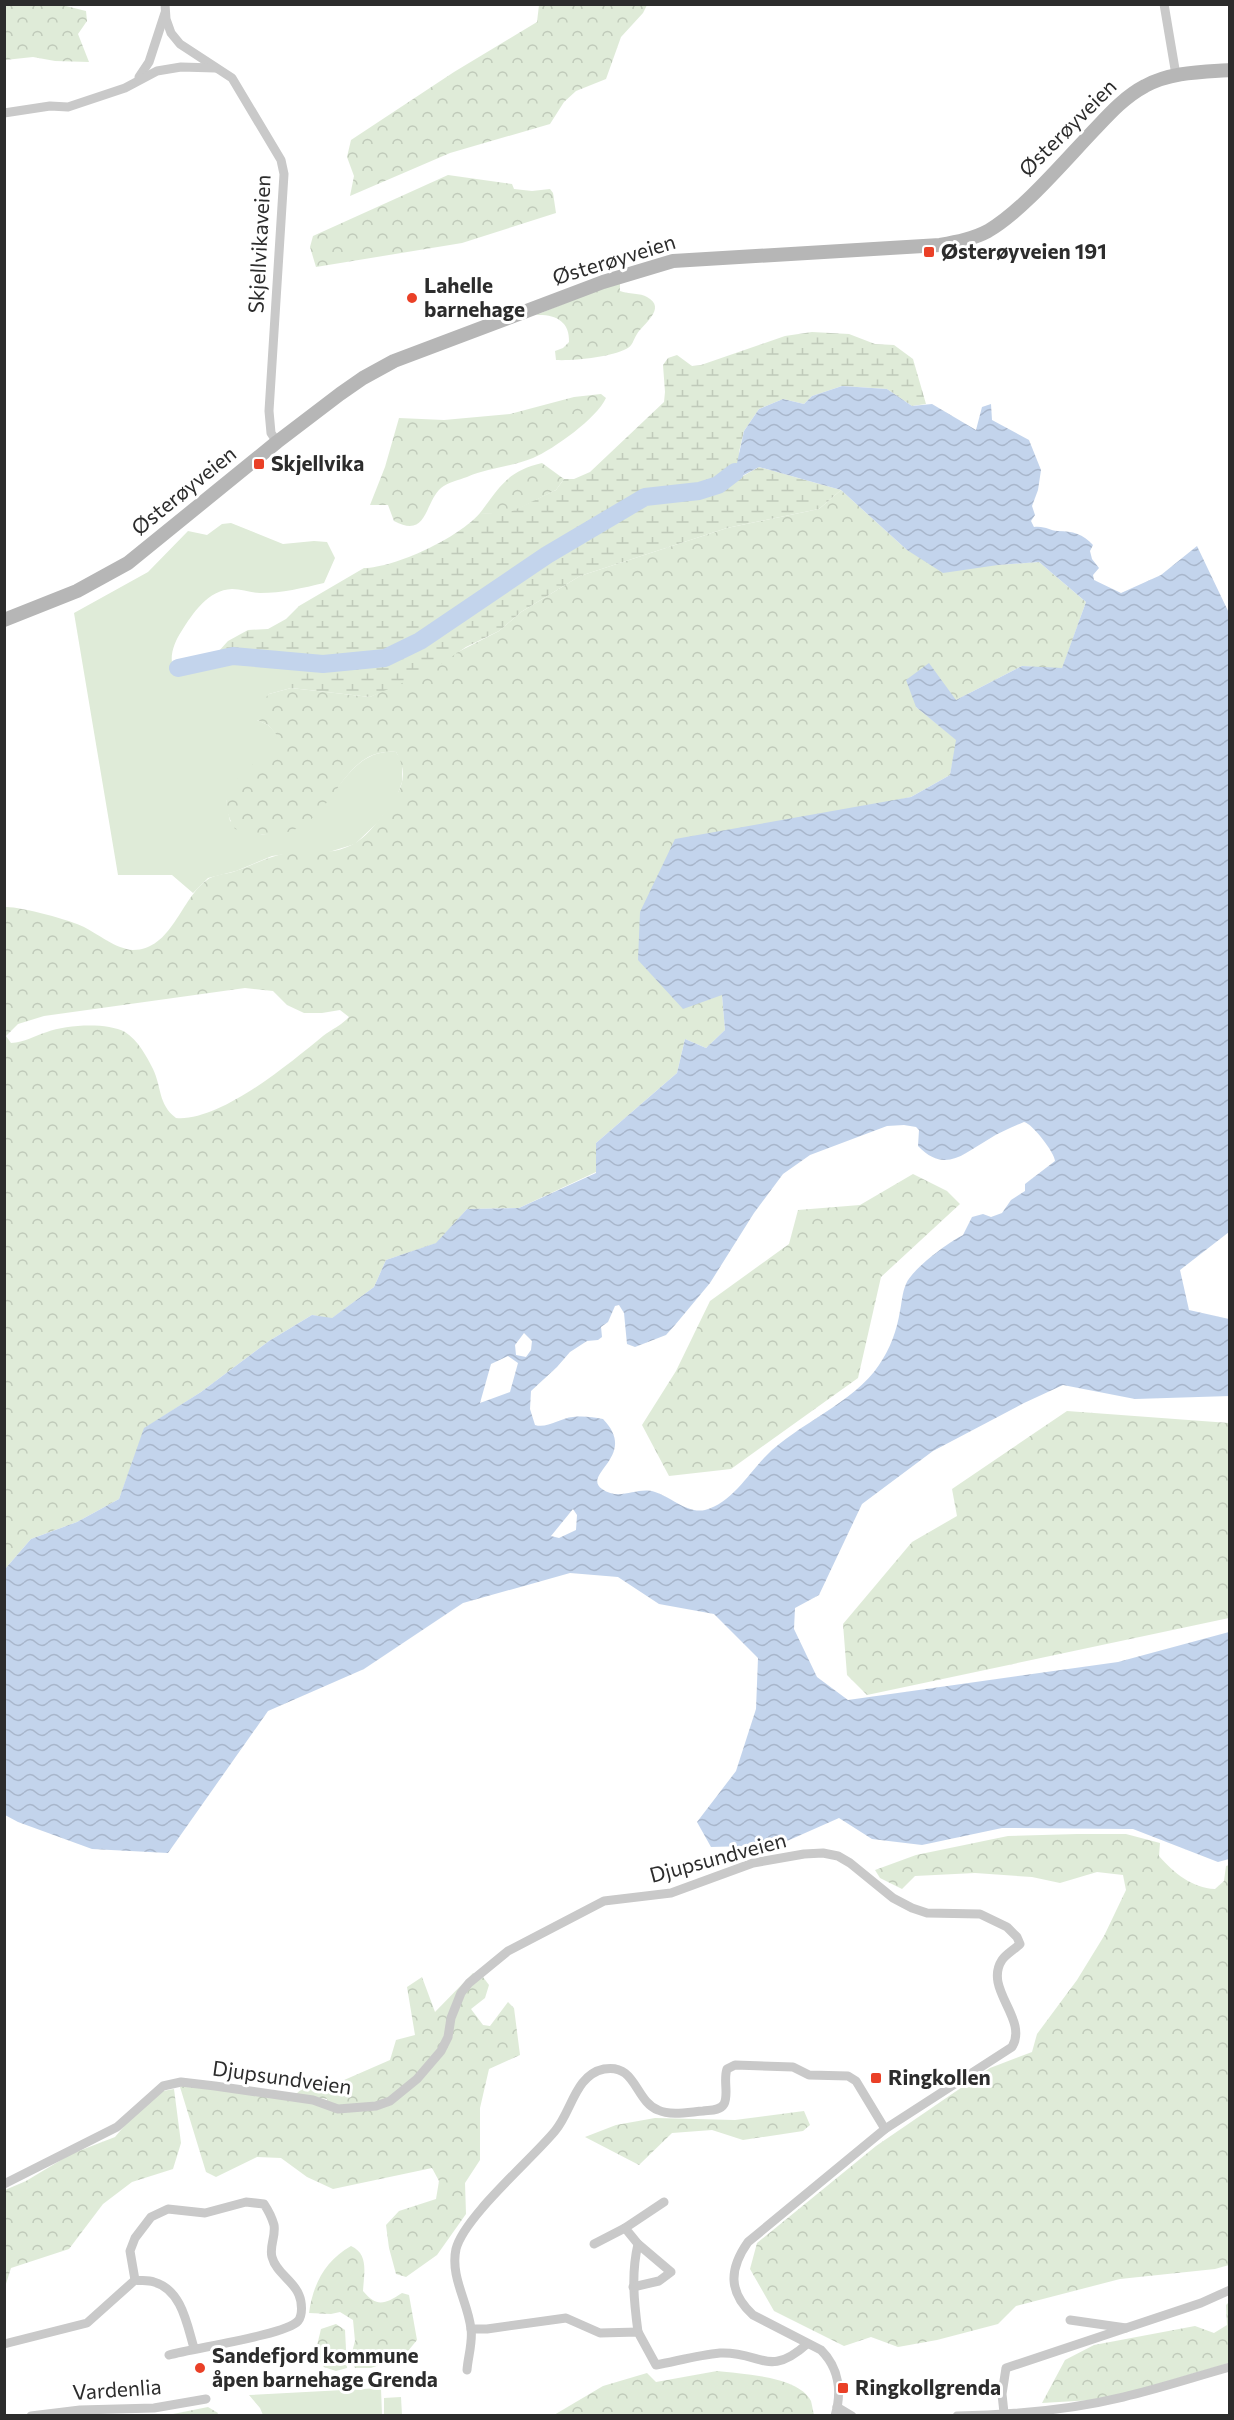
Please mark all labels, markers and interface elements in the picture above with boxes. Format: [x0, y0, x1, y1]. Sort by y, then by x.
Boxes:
street label: Østerøyveien [1013, 73, 1121, 181]
street label: Skjellvikaveien [242, 174, 275, 314]
street label: Østerøyveien [549, 228, 678, 289]
place label: Østerøyveien 191 [941, 238, 1107, 263]
marker: Østerøyveien 191 [922, 245, 936, 259]
place label: Lahelle barnehage [424, 272, 525, 321]
marker: Lahelle barnehage [405, 291, 419, 305]
street label: Østerøyveien [126, 440, 240, 540]
place label: Skjellvika [271, 450, 364, 475]
marker: Skjellvika [252, 457, 266, 471]
street label: Djupsundveien [647, 1826, 789, 1887]
street label: Djupsundveien [211, 2054, 353, 2099]
place label: Ringkollen [888, 2064, 991, 2089]
marker: Ringkollen [869, 2071, 883, 2085]
place label: Sandefjord kommune åpen barnehage Grenda [212, 2342, 438, 2391]
marker: Sandefjord kommune åpen barnehage Grenda [193, 2361, 207, 2375]
street label: Vardenlia [71, 2373, 162, 2404]
place label: Ringkollgrenda [855, 2374, 1001, 2399]
marker: Ringkollgrenda [836, 2381, 850, 2395]

